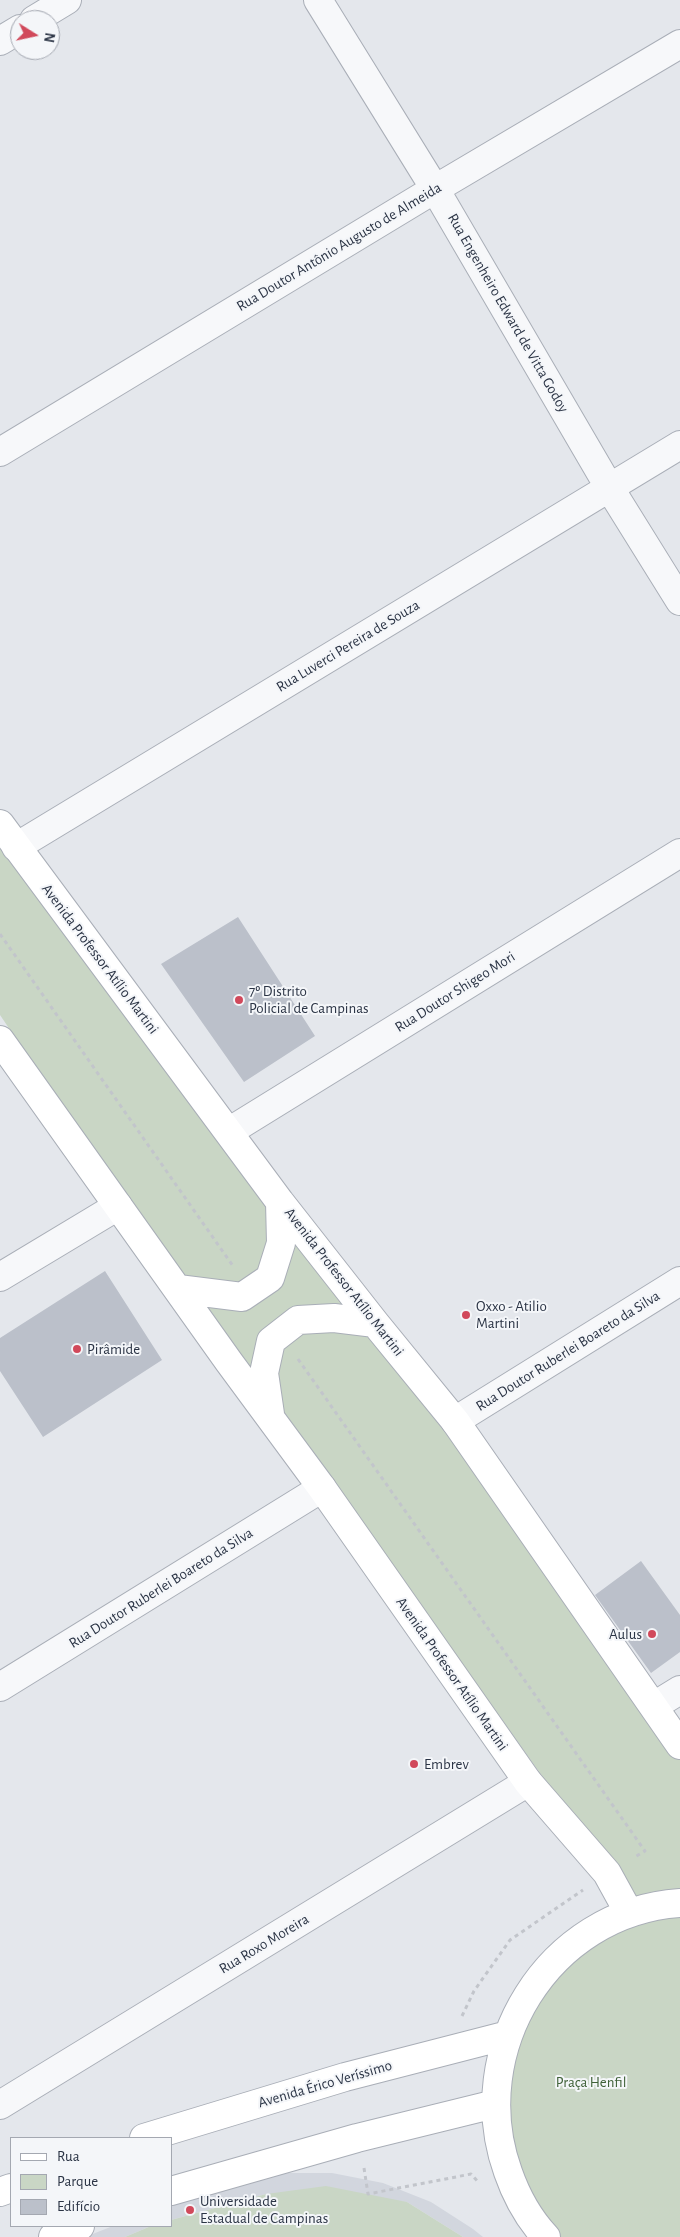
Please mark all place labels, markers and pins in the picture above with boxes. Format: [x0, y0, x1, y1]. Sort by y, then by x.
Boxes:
place label: 7º Distrito Policial de Campinas [249, 982, 369, 1017]
marker: 7º Distrito Policial de Campinas [233, 994, 245, 1006]
place label: Oxxo - Atilio Martini [476, 1297, 547, 1332]
marker: Oxxo - Atilio Martini [460, 1309, 472, 1321]
place label: Pirâmide [87, 1340, 140, 1358]
marker: Pirâmide [71, 1343, 83, 1355]
place label: Aulus [609, 1625, 642, 1643]
marker: Aulus [646, 1628, 658, 1640]
place label: Embrev [424, 1755, 469, 1773]
marker: Embrev [408, 1758, 420, 1770]
place label: Universidade Estadual de Campinas [200, 2192, 328, 2227]
marker: Universidade Estadual de Campinas [184, 2204, 196, 2216]

